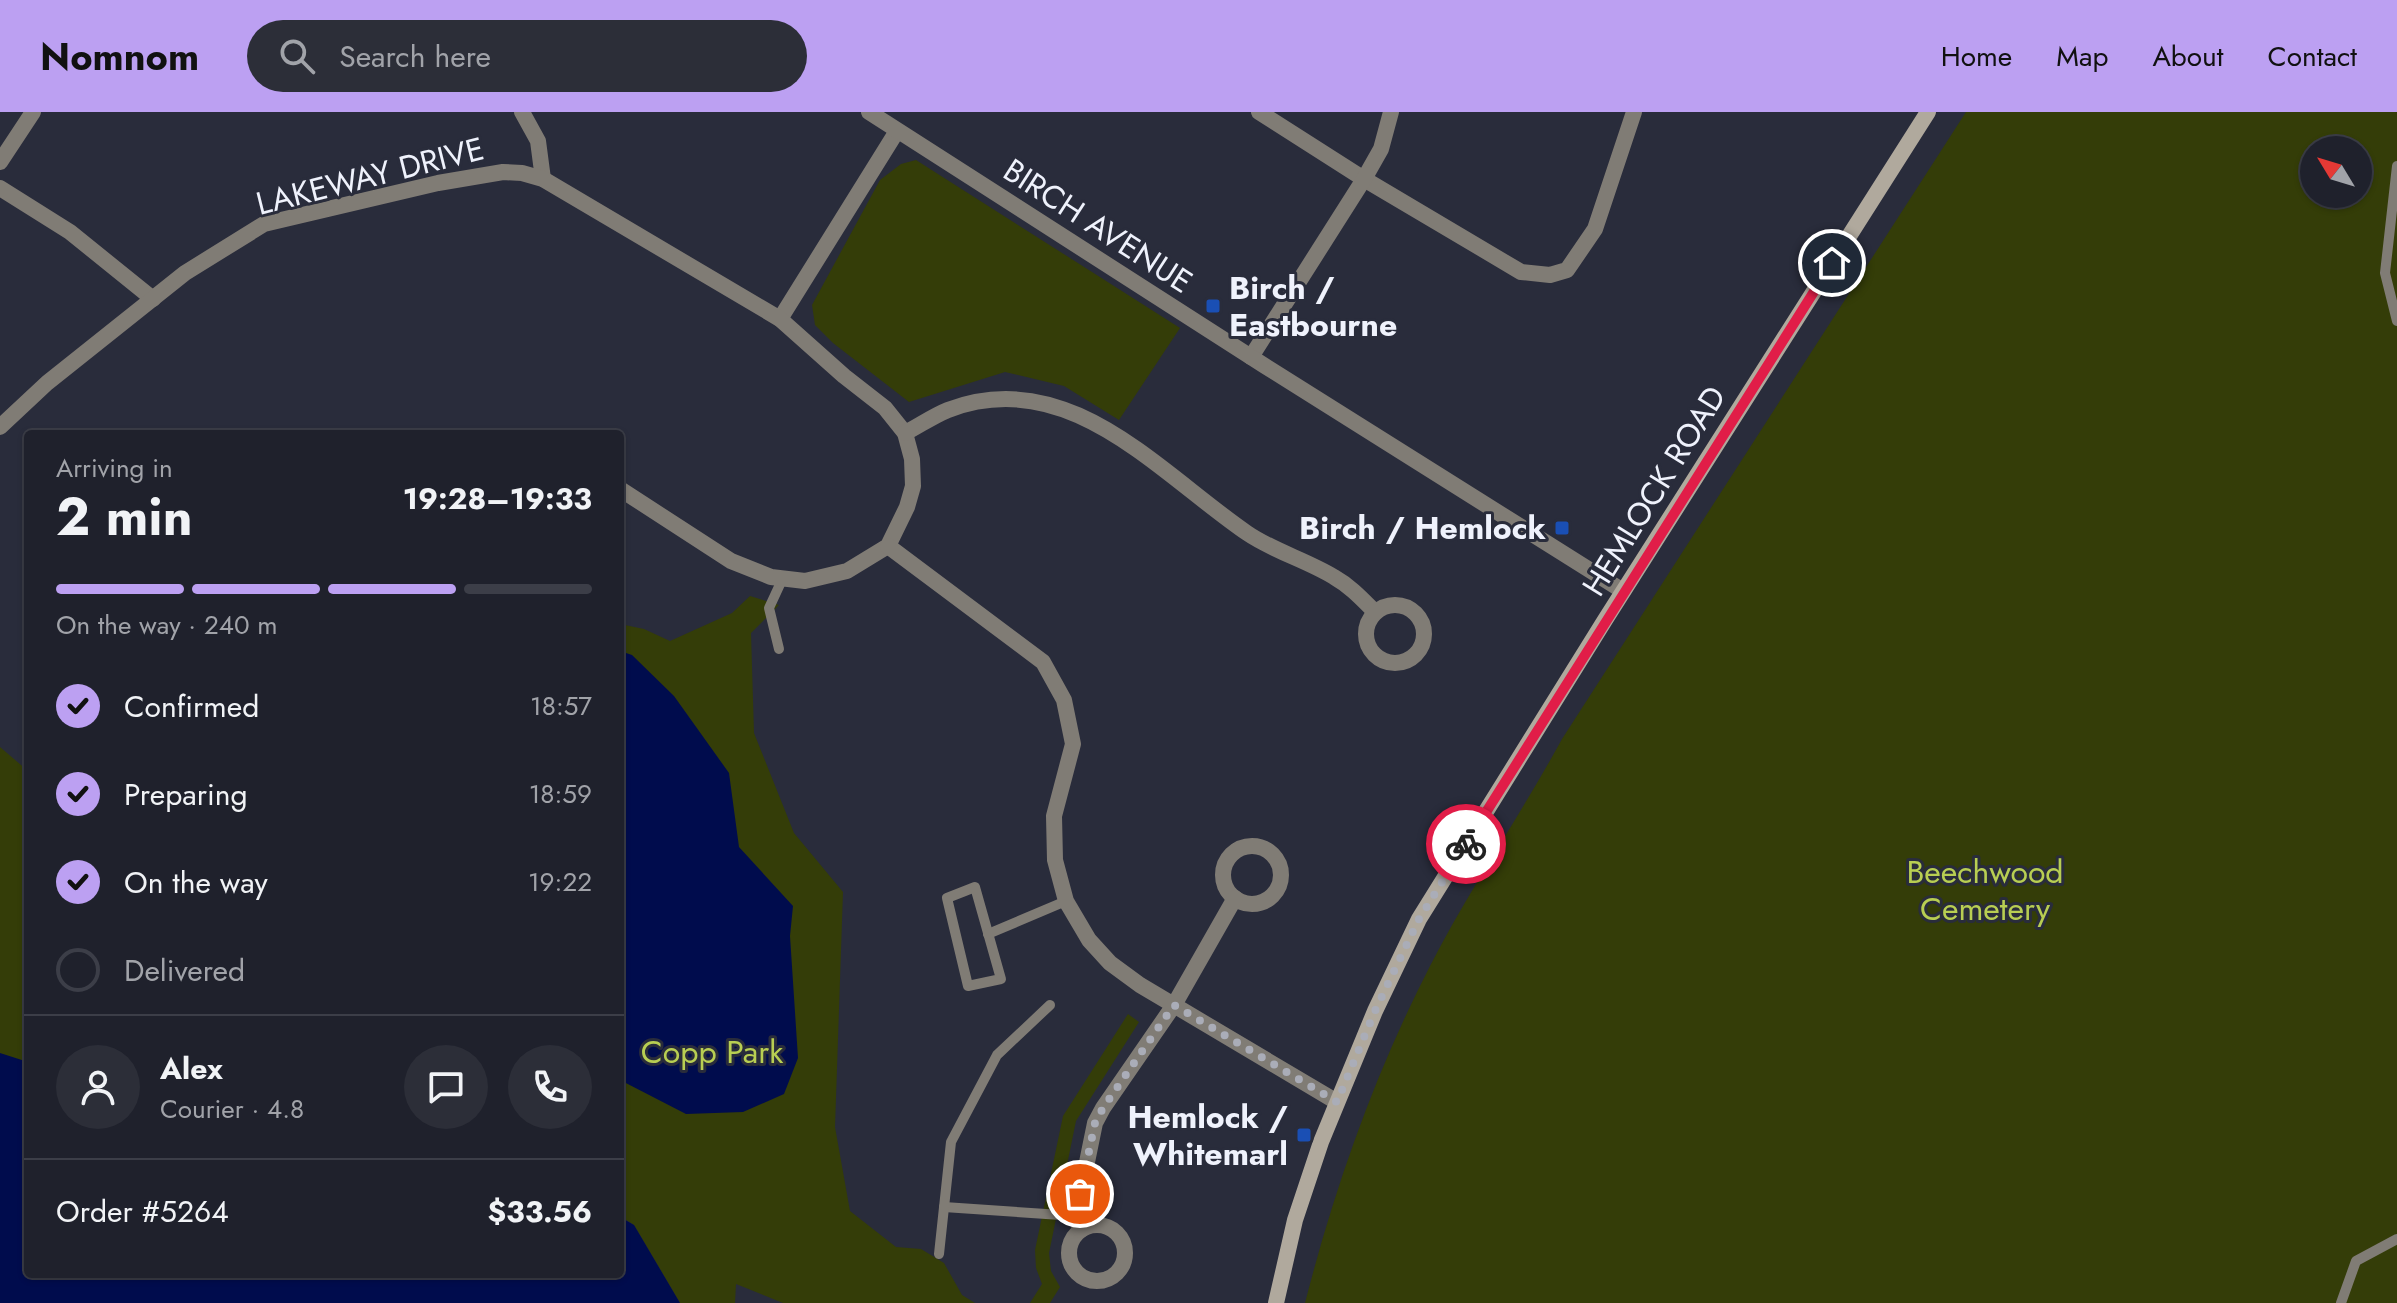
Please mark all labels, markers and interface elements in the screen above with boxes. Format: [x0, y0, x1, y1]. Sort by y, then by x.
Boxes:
search box [247, 20, 807, 92]
text: Nomnom [40, 29, 199, 84]
icon: search [275, 34, 319, 78]
text: Search here [339, 35, 491, 78]
text: Home [1941, 36, 2012, 77]
text: Map [2056, 36, 2108, 77]
text: About [2152, 36, 2224, 77]
text: Contact [2268, 36, 2357, 77]
street label: LAKEWAY DRIVE [251, 125, 489, 227]
north arrow [2300, 136, 2372, 208]
map controls [2300, 136, 2372, 208]
street label: BIRCH AVENUE [994, 148, 1202, 304]
pin [1798, 229, 1866, 297]
icon: home [1810, 241, 1854, 285]
place label: Birch / Eastbourne [1229, 265, 1397, 348]
marker: Birch / Eastbourne [1204, 297, 1222, 315]
street label: HEMLOCK ROAD [1571, 377, 1737, 605]
text: Arriving in [56, 449, 173, 487]
text: 19:28–19:33 [403, 477, 592, 520]
text: 2 min [56, 479, 193, 555]
place label: Birch / Hemlock [1299, 505, 1547, 551]
marker: Birch / Hemlock [1553, 519, 1571, 537]
text: On the way · 240 m [56, 606, 278, 644]
icon: check [56, 684, 100, 728]
text: Confirmed [124, 685, 259, 728]
text: 18:57 [530, 687, 592, 725]
icon: check [56, 772, 100, 816]
text: Preparing [124, 773, 248, 816]
text: 18:59 [529, 775, 592, 813]
courier [1426, 804, 1506, 884]
icon: bike [1444, 822, 1488, 866]
park label: Beechwood Cemetery [1906, 849, 2064, 932]
icon: check [56, 860, 100, 904]
text: On the way [124, 861, 268, 904]
text: 19:22 [528, 863, 592, 901]
text: Delivered [124, 949, 245, 992]
park label: Copp Park [641, 1029, 784, 1075]
button: person [56, 1045, 140, 1129]
button: chat [404, 1045, 488, 1129]
button: phone [508, 1045, 592, 1129]
text: Alex [160, 1047, 223, 1090]
text: Courier · 4.8 [160, 1090, 304, 1128]
place label: Hemlock / Whitemarl [1127, 1094, 1288, 1177]
marker: Hemlock / Whitemarl [1295, 1126, 1313, 1144]
pin [1046, 1160, 1114, 1228]
icon: bag [1058, 1172, 1102, 1216]
text: Order #5264 [56, 1190, 229, 1233]
text: $33.56 [487, 1190, 592, 1233]

